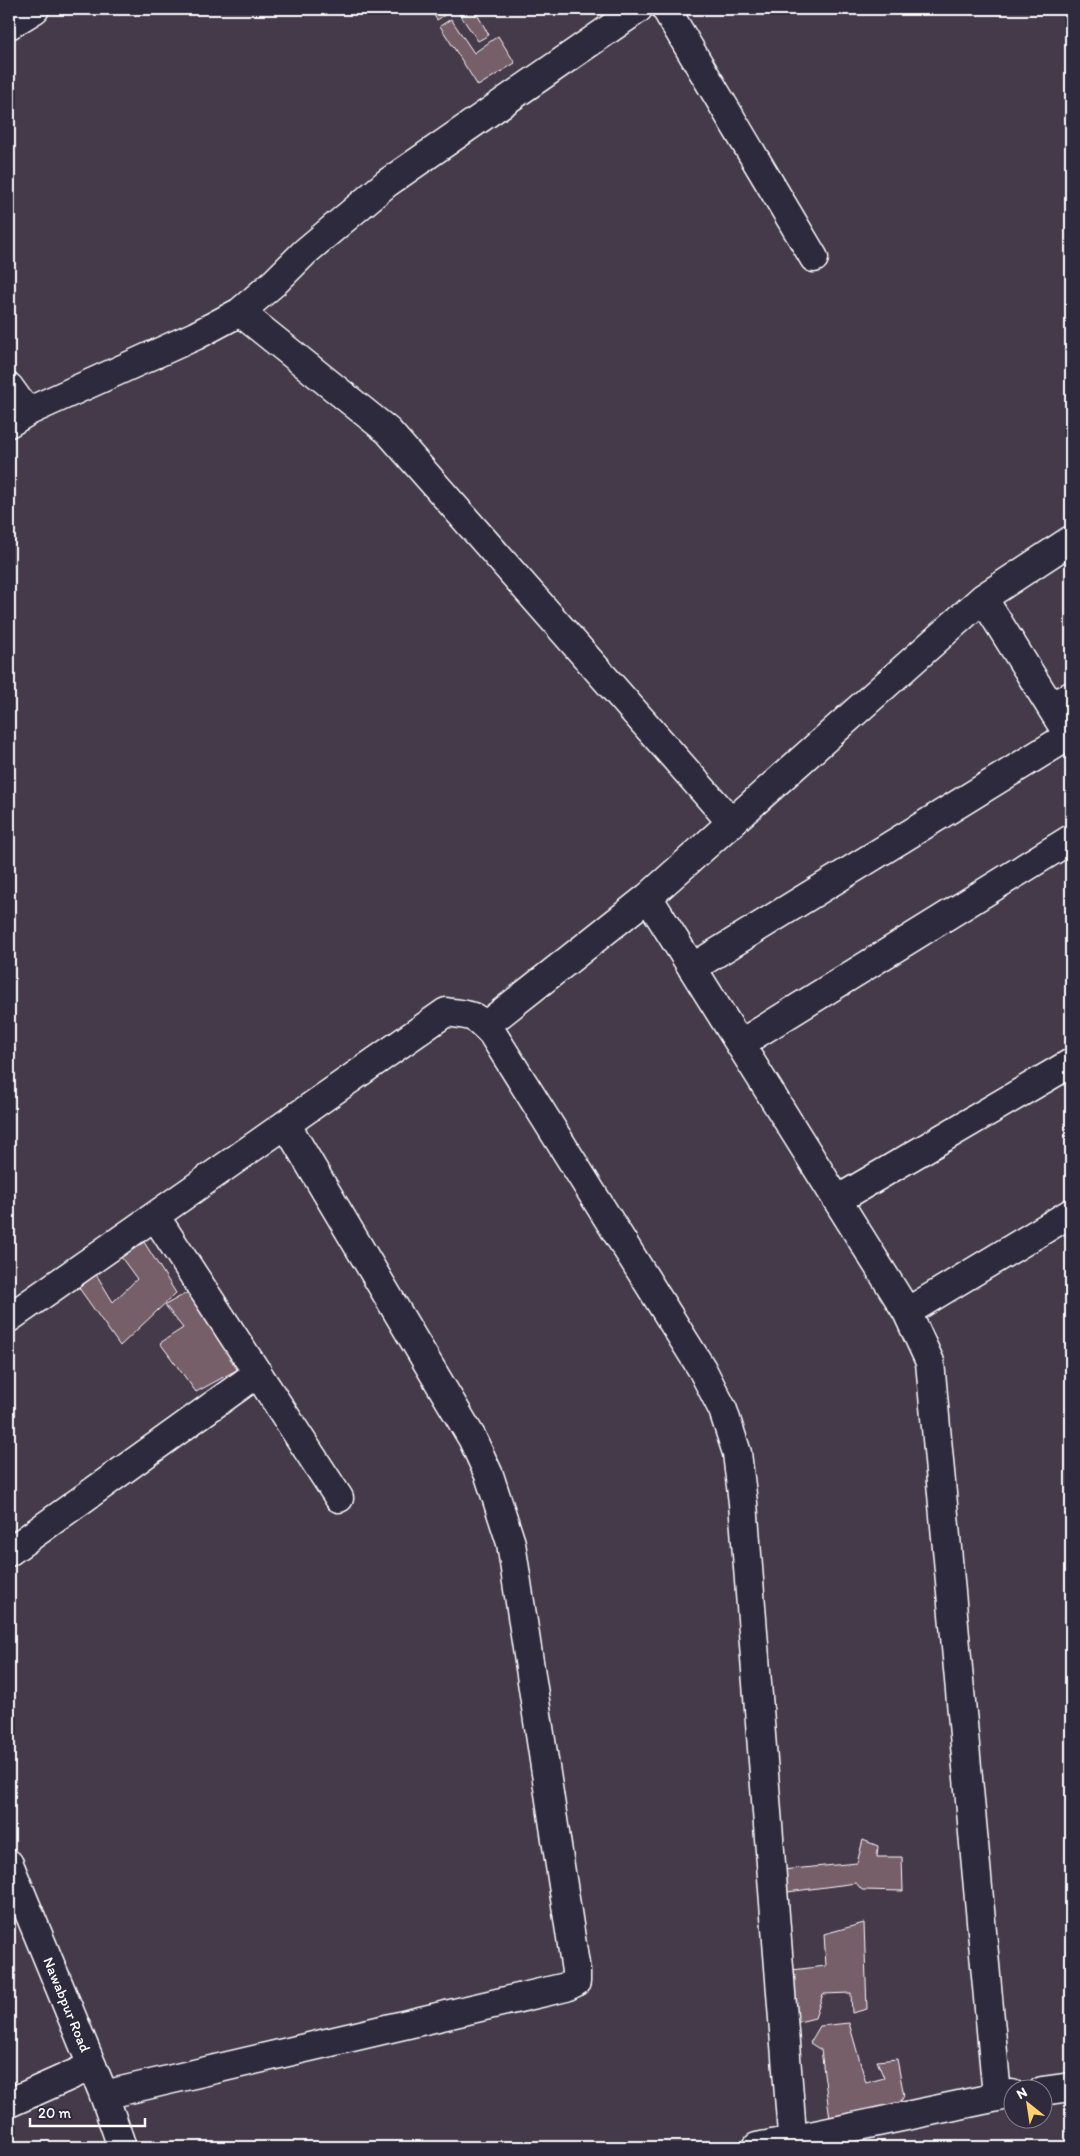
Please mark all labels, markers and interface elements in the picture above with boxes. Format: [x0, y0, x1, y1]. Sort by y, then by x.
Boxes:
street label: Nawabpur Road [39, 1954, 94, 2055]
north arrow [1002, 2078, 1052, 2128]
text: N [1013, 2083, 1030, 2103]
scale bar [30, 2096, 145, 2128]
text: 20 m [38, 2104, 72, 2122]

